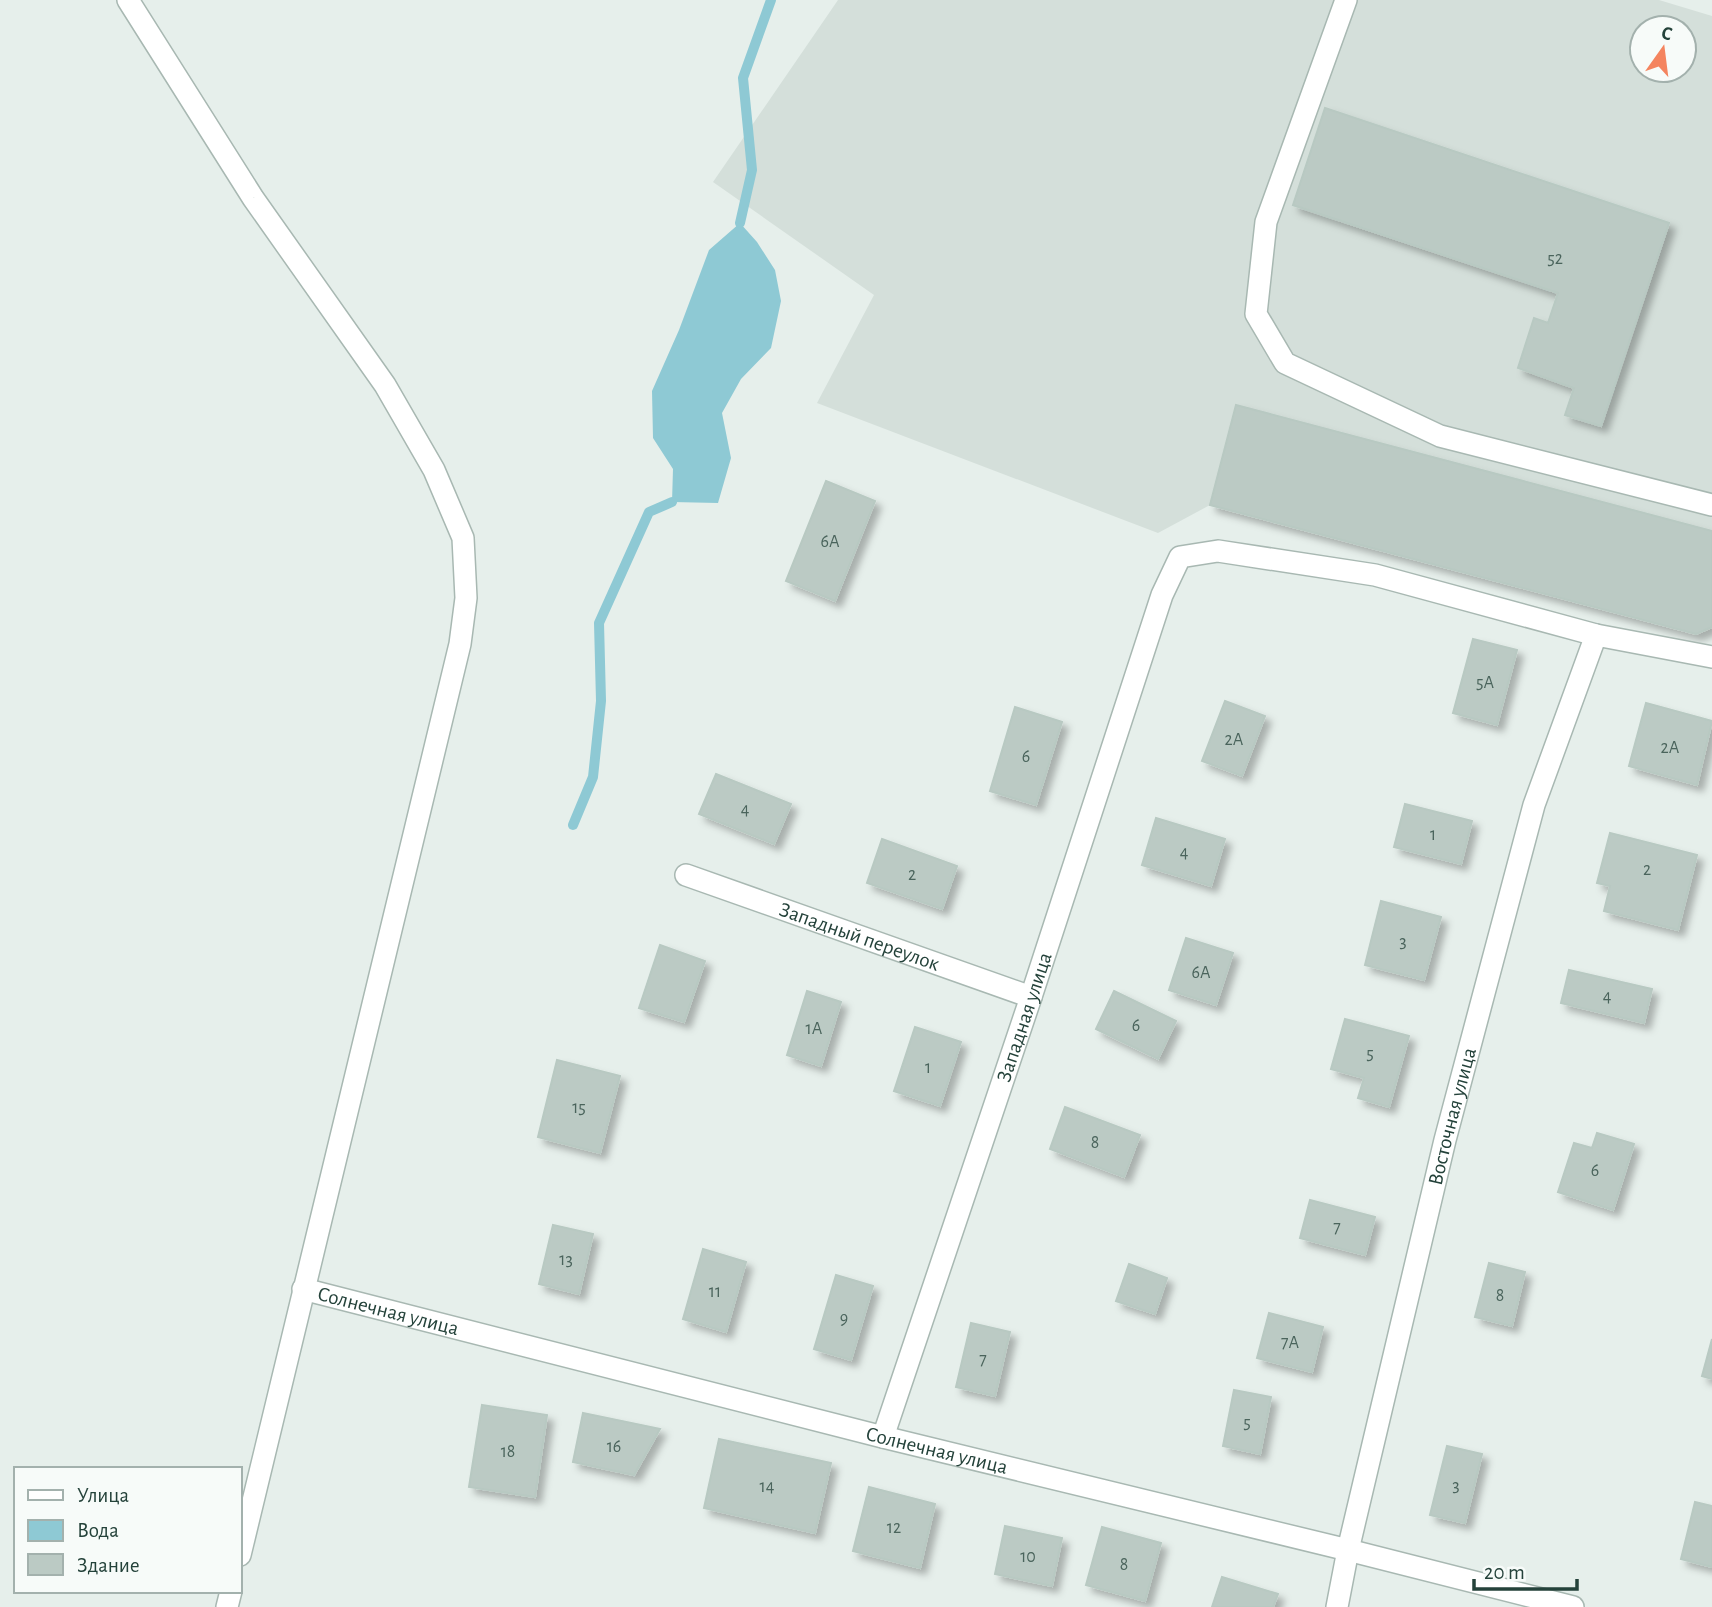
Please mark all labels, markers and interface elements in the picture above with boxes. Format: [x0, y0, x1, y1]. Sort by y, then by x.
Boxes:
north arrow [1628, 14, 1698, 84]
text: С [1659, 23, 1674, 44]
house number: 52 [1547, 250, 1563, 268]
house number: 6А [820, 533, 840, 551]
house number: 5А [1476, 674, 1494, 692]
house number: 2А [1225, 731, 1244, 749]
house number: 2А [1661, 739, 1680, 757]
house number: 6 [1022, 748, 1030, 766]
house number: 4 [741, 801, 750, 819]
house number: 1 [1430, 826, 1436, 844]
house number: 4 [1180, 844, 1189, 862]
house number: 2 [1643, 861, 1651, 879]
house number: 2 [908, 866, 916, 884]
street label: Западный переулок [776, 899, 943, 975]
house number: 3 [1399, 933, 1407, 951]
street label: Западная улица [993, 949, 1056, 1085]
house number: 6А [1191, 964, 1211, 982]
house number: 4 [1603, 988, 1612, 1006]
house number: 6 [1132, 1017, 1140, 1035]
house number: 1А [806, 1020, 823, 1038]
house number: 5 [1366, 1045, 1374, 1063]
street label: Восточная улица [1425, 1045, 1480, 1187]
house number: 1 [925, 1059, 931, 1077]
house number: 15 [572, 1099, 586, 1117]
house number: 8 [1091, 1134, 1099, 1152]
house number: 6 [1591, 1162, 1599, 1180]
house number: 7 [1333, 1219, 1341, 1237]
house number: 13 [559, 1251, 573, 1269]
street label: Солнечная улица [315, 1283, 462, 1339]
house number: 11 [709, 1283, 721, 1301]
house number: 8 [1496, 1287, 1504, 1305]
house number: 9 [840, 1310, 848, 1328]
house number: 7А [1281, 1334, 1299, 1352]
house number: 7 [979, 1351, 987, 1369]
house number: 5 [1243, 1414, 1251, 1432]
street label: Солнечная улица [864, 1423, 1010, 1478]
house number: 16 [607, 1438, 621, 1456]
house number: 18 [501, 1443, 515, 1461]
legend [14, 1467, 242, 1593]
house number: 3 [1452, 1477, 1460, 1495]
house number: 14 [760, 1478, 775, 1496]
text: Улица [77, 1485, 130, 1506]
house number: 12 [887, 1519, 901, 1537]
text: Вода [77, 1520, 119, 1541]
house number: 10 [1020, 1548, 1036, 1566]
scale bar [1474, 1548, 1577, 1592]
text: Здание [77, 1555, 140, 1576]
house number: 8 [1120, 1556, 1128, 1574]
text: 20 m [1484, 1562, 1525, 1583]

